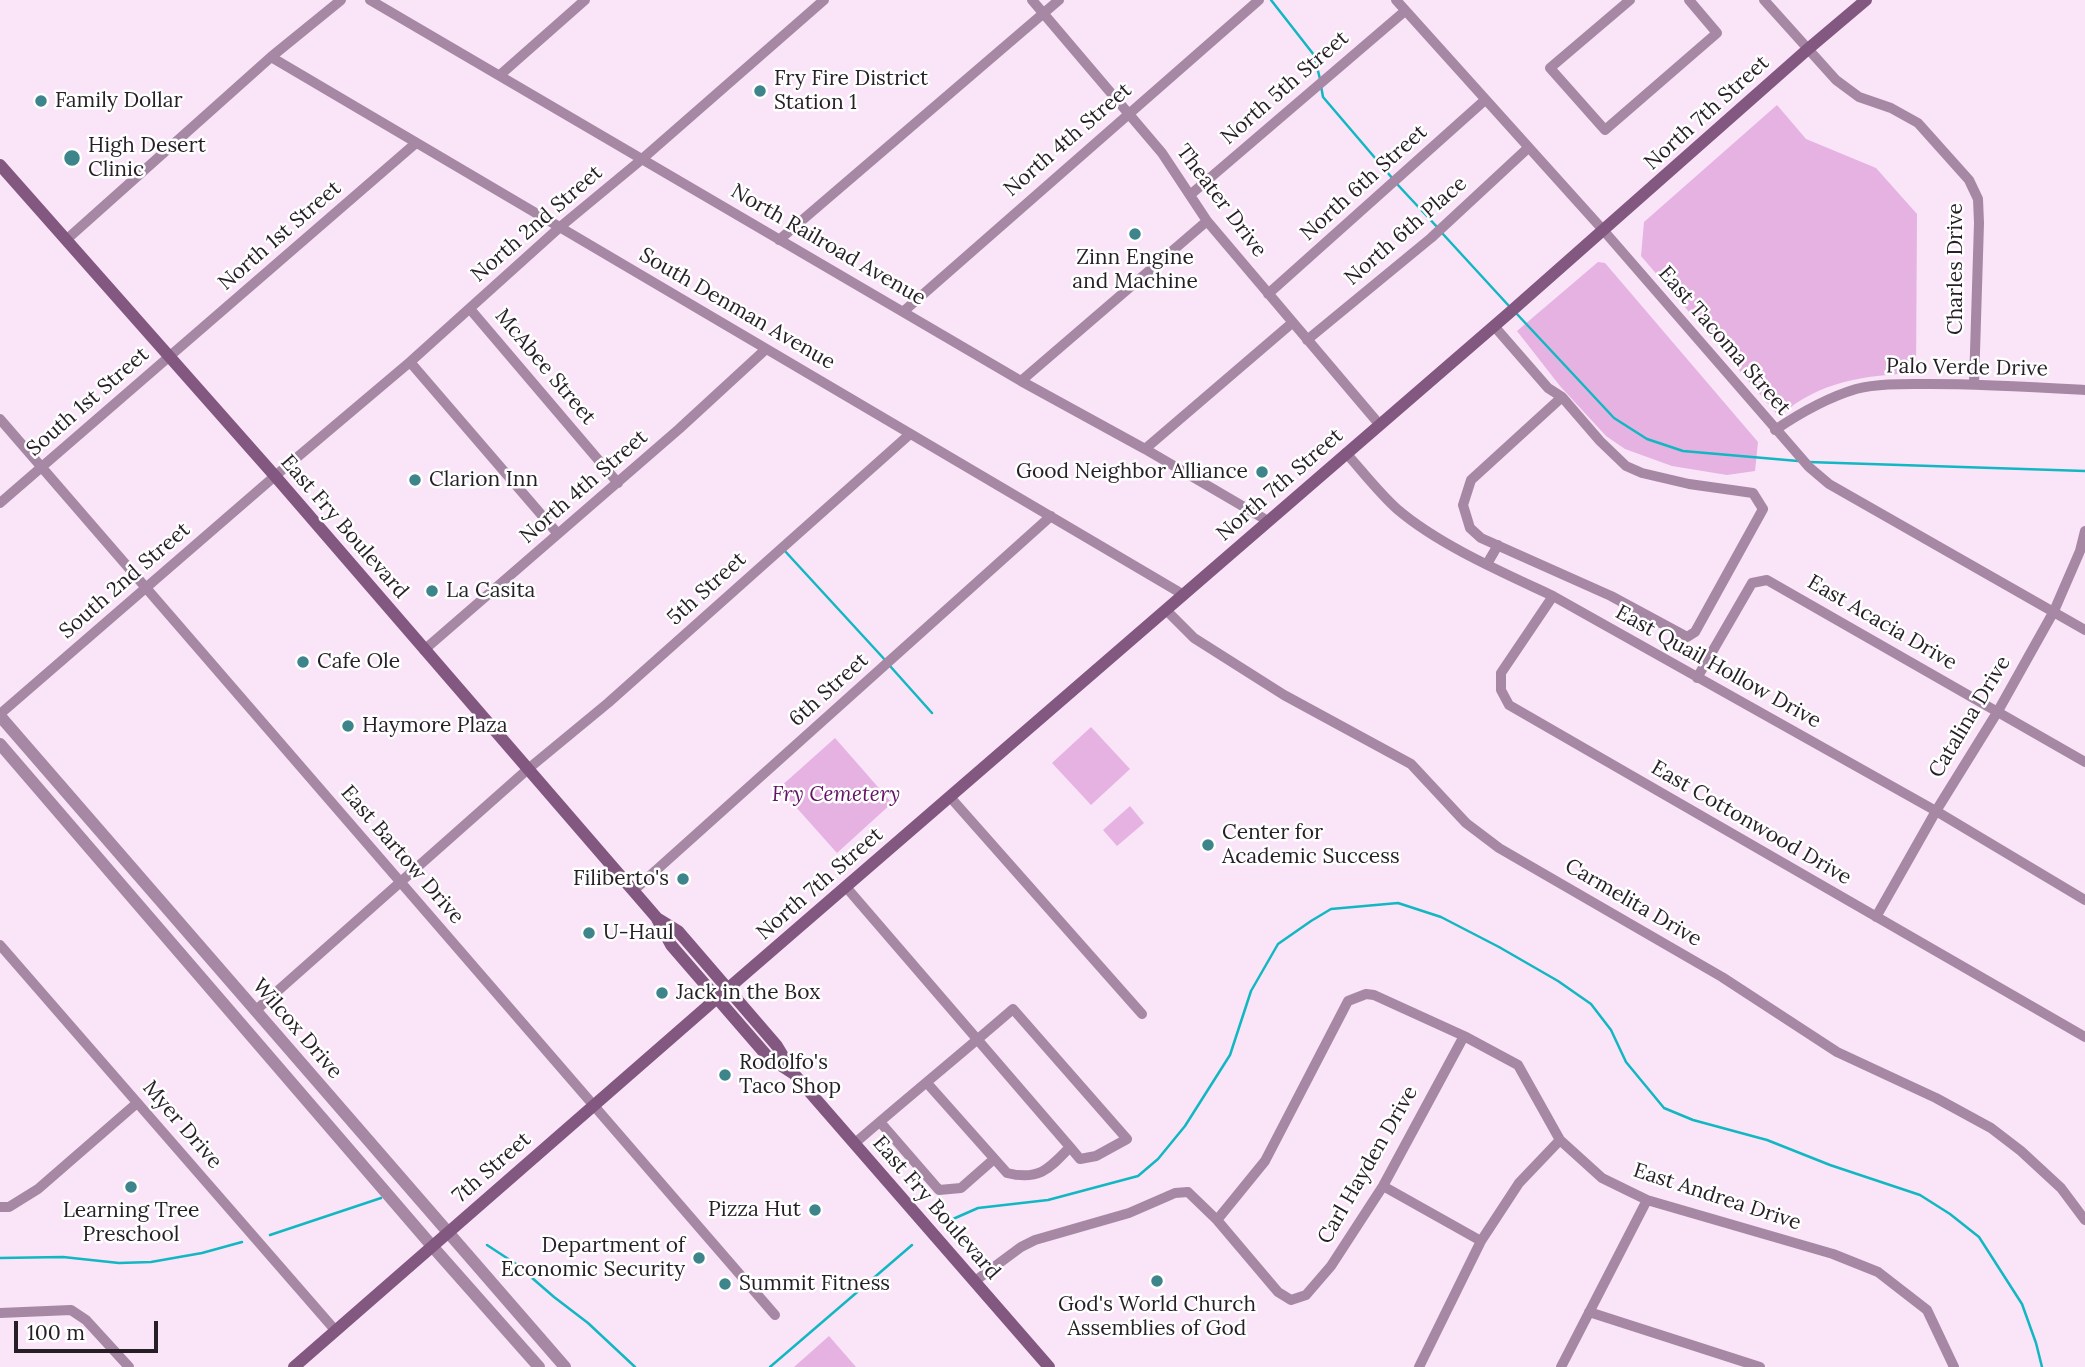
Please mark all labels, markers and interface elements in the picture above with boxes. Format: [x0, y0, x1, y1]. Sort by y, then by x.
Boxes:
street label: North 5th Street [1216, 26, 1354, 150]
street label: North 7th Street [1639, 50, 1775, 176]
place label: Fry Fire District Station 1 [774, 66, 928, 116]
street label: North 4th Street [999, 78, 1137, 202]
marker: Fry Fire District Station 1 [752, 83, 768, 99]
place label: Family Dollar [55, 88, 183, 114]
marker: Family Dollar [33, 93, 49, 109]
street label: North 6th Street [1296, 120, 1432, 246]
place label: High Desert Clinic [88, 133, 206, 183]
street label: Theater Drive [1170, 140, 1272, 262]
marker: High Desert Clinic [62, 148, 82, 168]
street label: North 2nd Street [466, 160, 608, 288]
street label: North 6th Place [1340, 171, 1472, 291]
street label: North 1st Street [214, 176, 346, 296]
street label: North Railroad Avenue [726, 179, 930, 311]
street label: Charles Drive [1943, 203, 1969, 335]
marker: Zinn Engine and Machine [1127, 226, 1143, 242]
street label: South Denman Avenue [635, 243, 839, 375]
place label: Zinn Engine and Machine [1072, 245, 1198, 295]
street label: East Tacoma Street [1652, 261, 1796, 421]
street label: McAbee Street [489, 304, 601, 430]
street label: South 1st Street [22, 342, 154, 462]
street label: Palo Verde Drive [1886, 354, 2048, 382]
street label: North 7th Street [1212, 423, 1348, 547]
street label: North 4th Street [515, 425, 653, 549]
street label: East Fry Boulevard [275, 450, 413, 604]
place label: Good Neighbor Alliance [1016, 459, 1248, 485]
marker: Good Neighbor Alliance [1254, 464, 1270, 480]
place label: Clarion Inn [429, 467, 538, 493]
marker: Clarion Inn [407, 472, 423, 488]
street label: South 2nd Street [55, 517, 195, 645]
street label: 5th Street [662, 547, 752, 631]
street label: East Acacia Drive [1803, 570, 1961, 676]
place label: La Casita [446, 578, 535, 604]
marker: La Casita [424, 583, 440, 599]
street label: East Quail Hollow Drive [1611, 600, 1825, 734]
street label: 6th Street [784, 648, 874, 732]
place label: Cafe Ole [317, 649, 400, 675]
street label: Catalina Drive [1924, 652, 2016, 782]
marker: Cafe Ole [295, 654, 311, 670]
place label: Haymore Plaza [362, 713, 508, 739]
marker: Haymore Plaza [340, 718, 356, 734]
street label: East Cottonwood Drive [1646, 755, 1856, 891]
street label: East Bartow Drive [335, 781, 469, 929]
park label: Fry Cemetery [772, 782, 900, 808]
place label: Center for Academic Success [1222, 820, 1400, 870]
street label: North 7th Street [752, 822, 888, 946]
marker: Center for Academic Success [1200, 837, 1216, 853]
street label: Carmelita Drive [1560, 854, 1706, 952]
place label: Filiberto's [573, 866, 669, 892]
marker: Filiberto's [675, 871, 691, 887]
place label: U-Haul [603, 920, 674, 946]
marker: U-Haul [581, 925, 597, 941]
street label: Wilcox Drive [247, 974, 347, 1084]
place label: Jack in the Box [676, 980, 820, 1006]
marker: Jack in the Box [654, 985, 670, 1001]
place label: Rodolfo's Taco Shop [739, 1050, 841, 1100]
marker: Rodolfo's Taco Shop [717, 1067, 733, 1083]
street label: Myer Drive [137, 1076, 227, 1174]
street label: Carl Hayden Drive [1313, 1082, 1423, 1248]
street label: 7th Street [448, 1127, 536, 1209]
street label: East Fry Boulevard [867, 1131, 1005, 1285]
street label: East Andrea Drive [1630, 1158, 1804, 1236]
marker: Learning Tree Preschool [123, 1179, 139, 1195]
place label: Pizza Hut [708, 1197, 801, 1223]
place label: Learning Tree Preschool [63, 1198, 199, 1248]
marker: Pizza Hut [807, 1202, 823, 1218]
place label: Department of Economic Security [501, 1233, 685, 1283]
marker: Department of Economic Security [691, 1250, 707, 1266]
place label: Summit Fitness [739, 1271, 890, 1297]
marker: God's World Church Assemblies of God [1149, 1273, 1165, 1289]
marker: Summit Fitness [717, 1276, 733, 1292]
place label: God's World Church Assemblies of God [1058, 1292, 1256, 1342]
scale bar [18, 1308, 161, 1352]
text: 100 m [27, 1319, 85, 1346]

